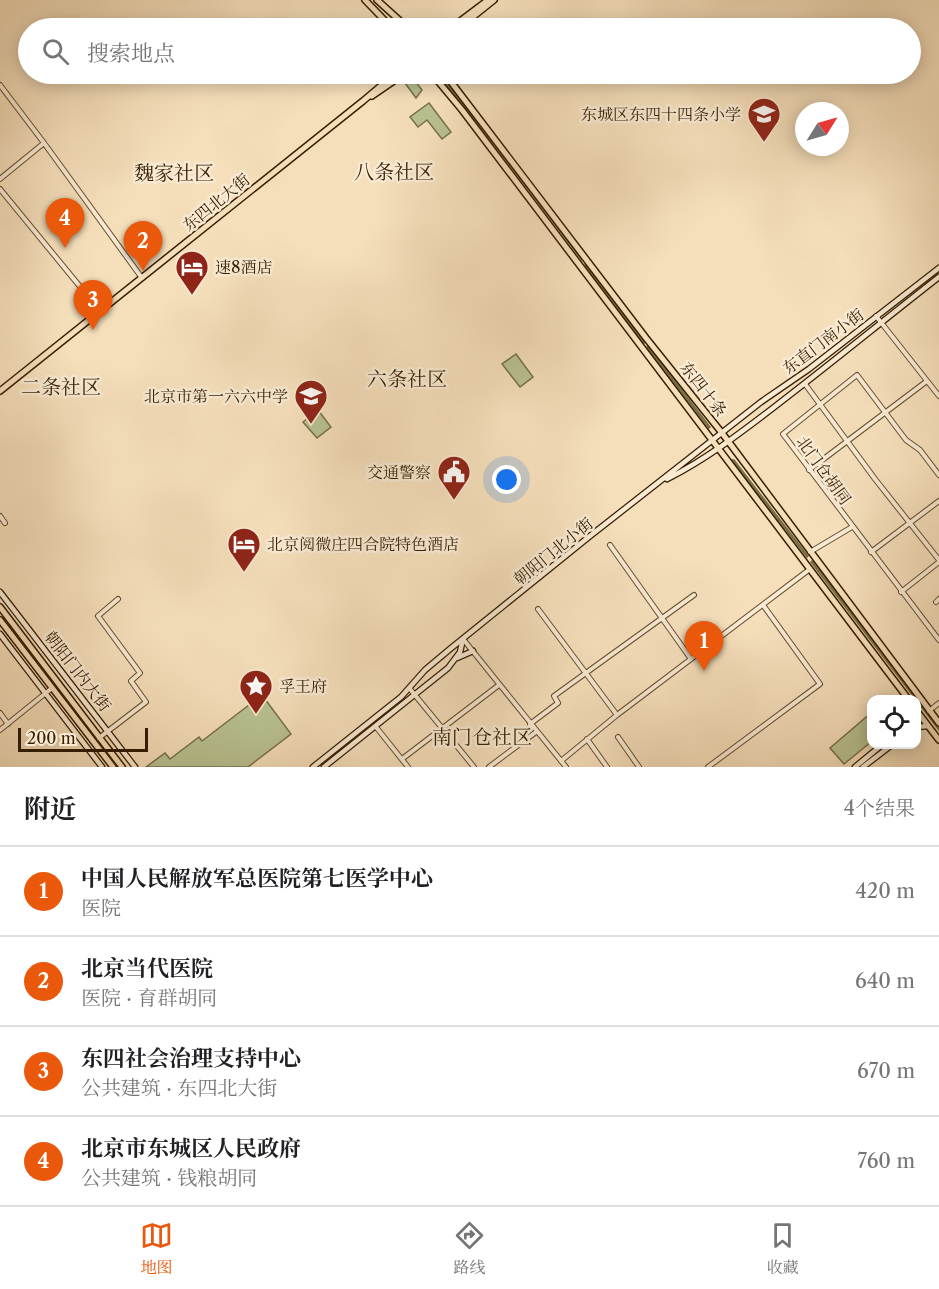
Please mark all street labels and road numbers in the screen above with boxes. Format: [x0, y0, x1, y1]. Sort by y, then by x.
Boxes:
street label: 东四北大街 [179, 169, 253, 235]
street label: 东直门南小街 [779, 304, 867, 378]
street label: 东四十条 [676, 358, 732, 420]
street label: 北门仓胡同 [792, 432, 856, 508]
street label: 朝阳门北小街 [509, 513, 597, 589]
street label: 朝阳门内大街 [41, 627, 115, 715]

